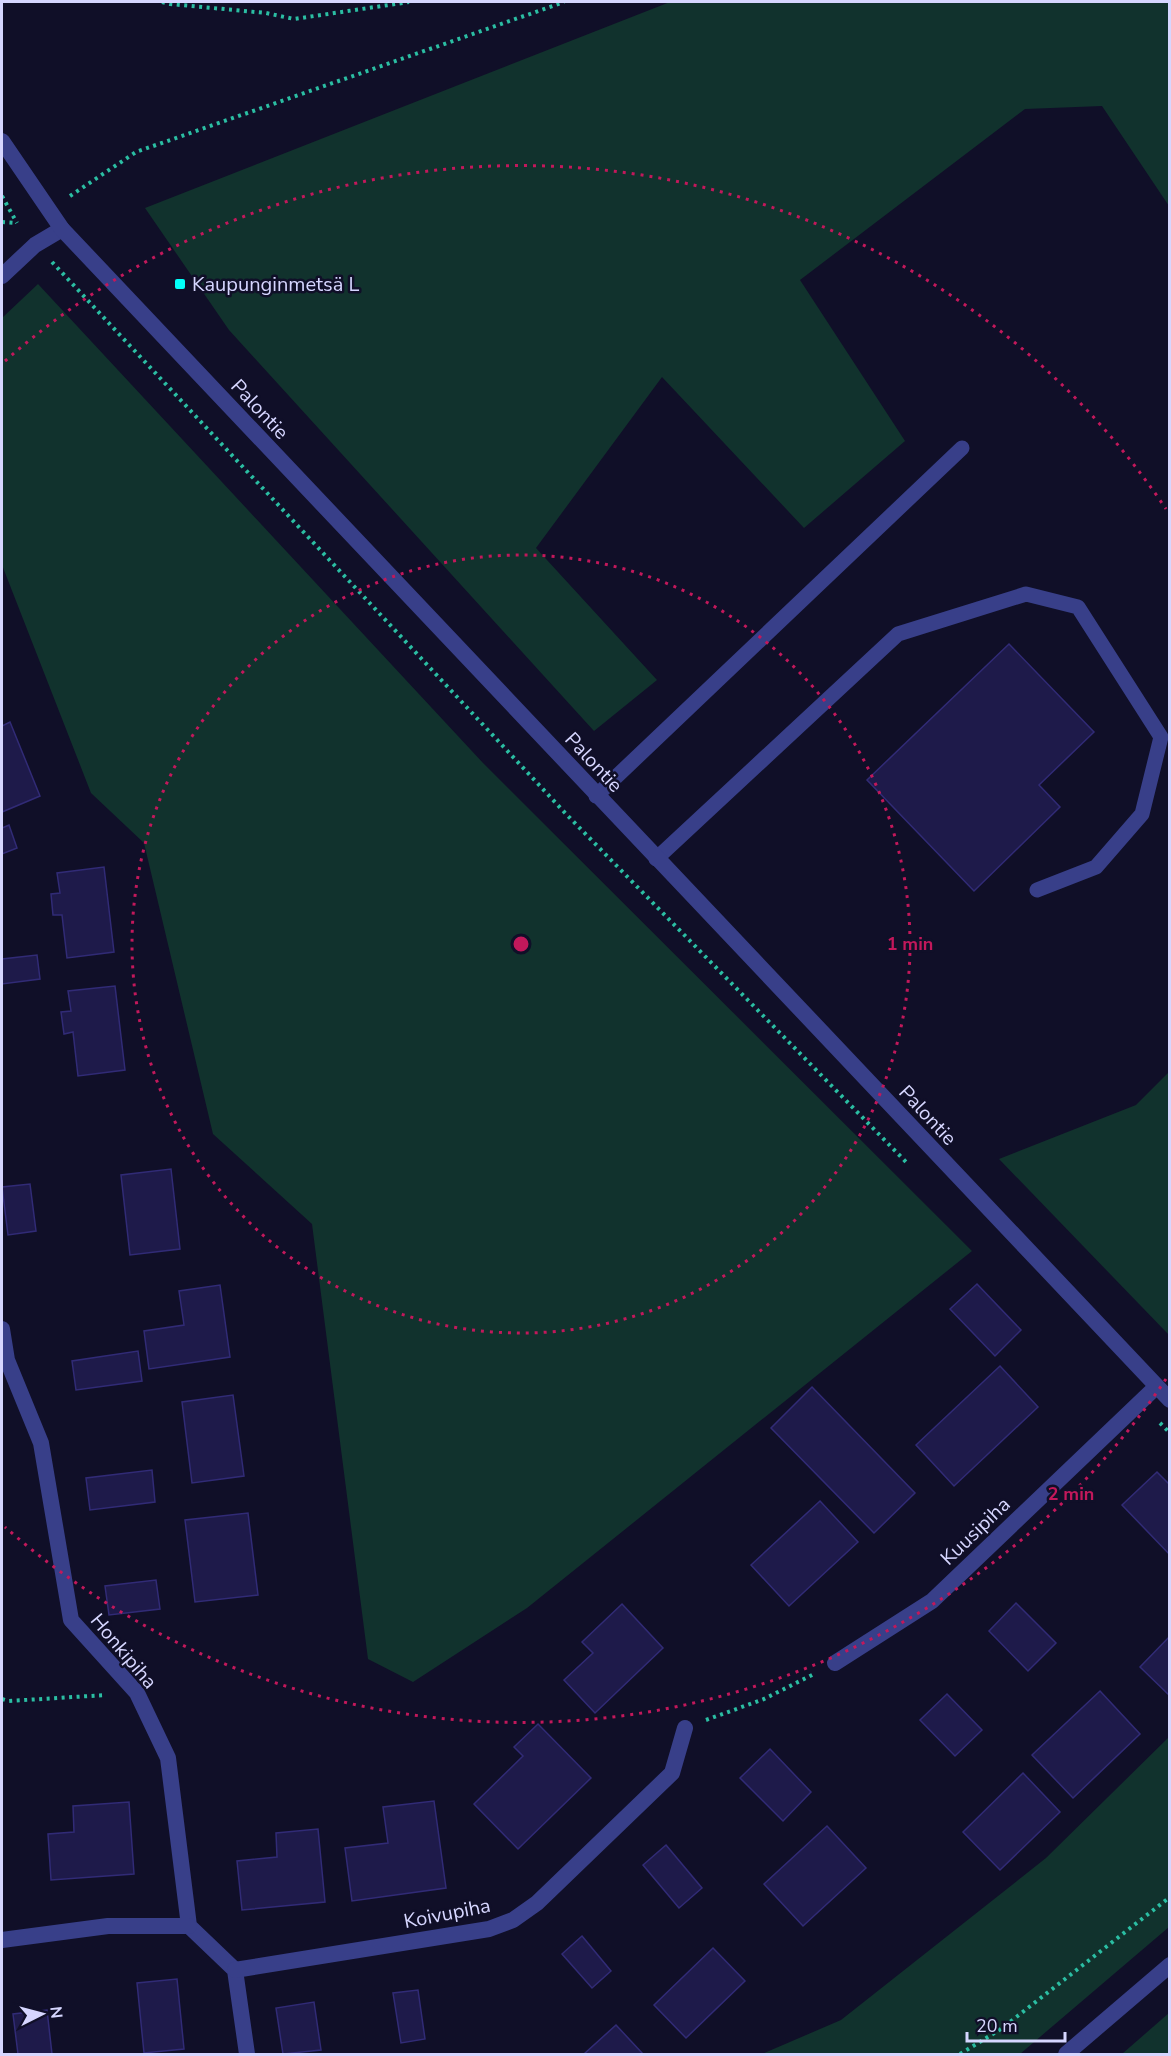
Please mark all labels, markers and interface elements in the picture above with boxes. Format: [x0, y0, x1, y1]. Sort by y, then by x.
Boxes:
place label: Kaupunginmetsä L [192, 271, 359, 298]
marker: Kaupunginmetsä L [173, 277, 187, 291]
street label: Palontie [225, 373, 295, 445]
street label: Palontie [559, 726, 629, 798]
text: 1 min [887, 932, 933, 956]
centre of rings [511, 934, 531, 954]
street label: Palontie [893, 1079, 963, 1151]
text: 2 min [1048, 1482, 1094, 1506]
street label: Kuusipiha [935, 1491, 1016, 1571]
street label: Honkipiha [84, 1608, 163, 1695]
street label: Koivupiha [401, 1892, 493, 1935]
north arrow [12, 1984, 72, 2044]
text: N [44, 2005, 67, 2020]
scale bar [967, 2005, 1064, 2043]
text: 20 m [976, 2014, 1018, 2038]

